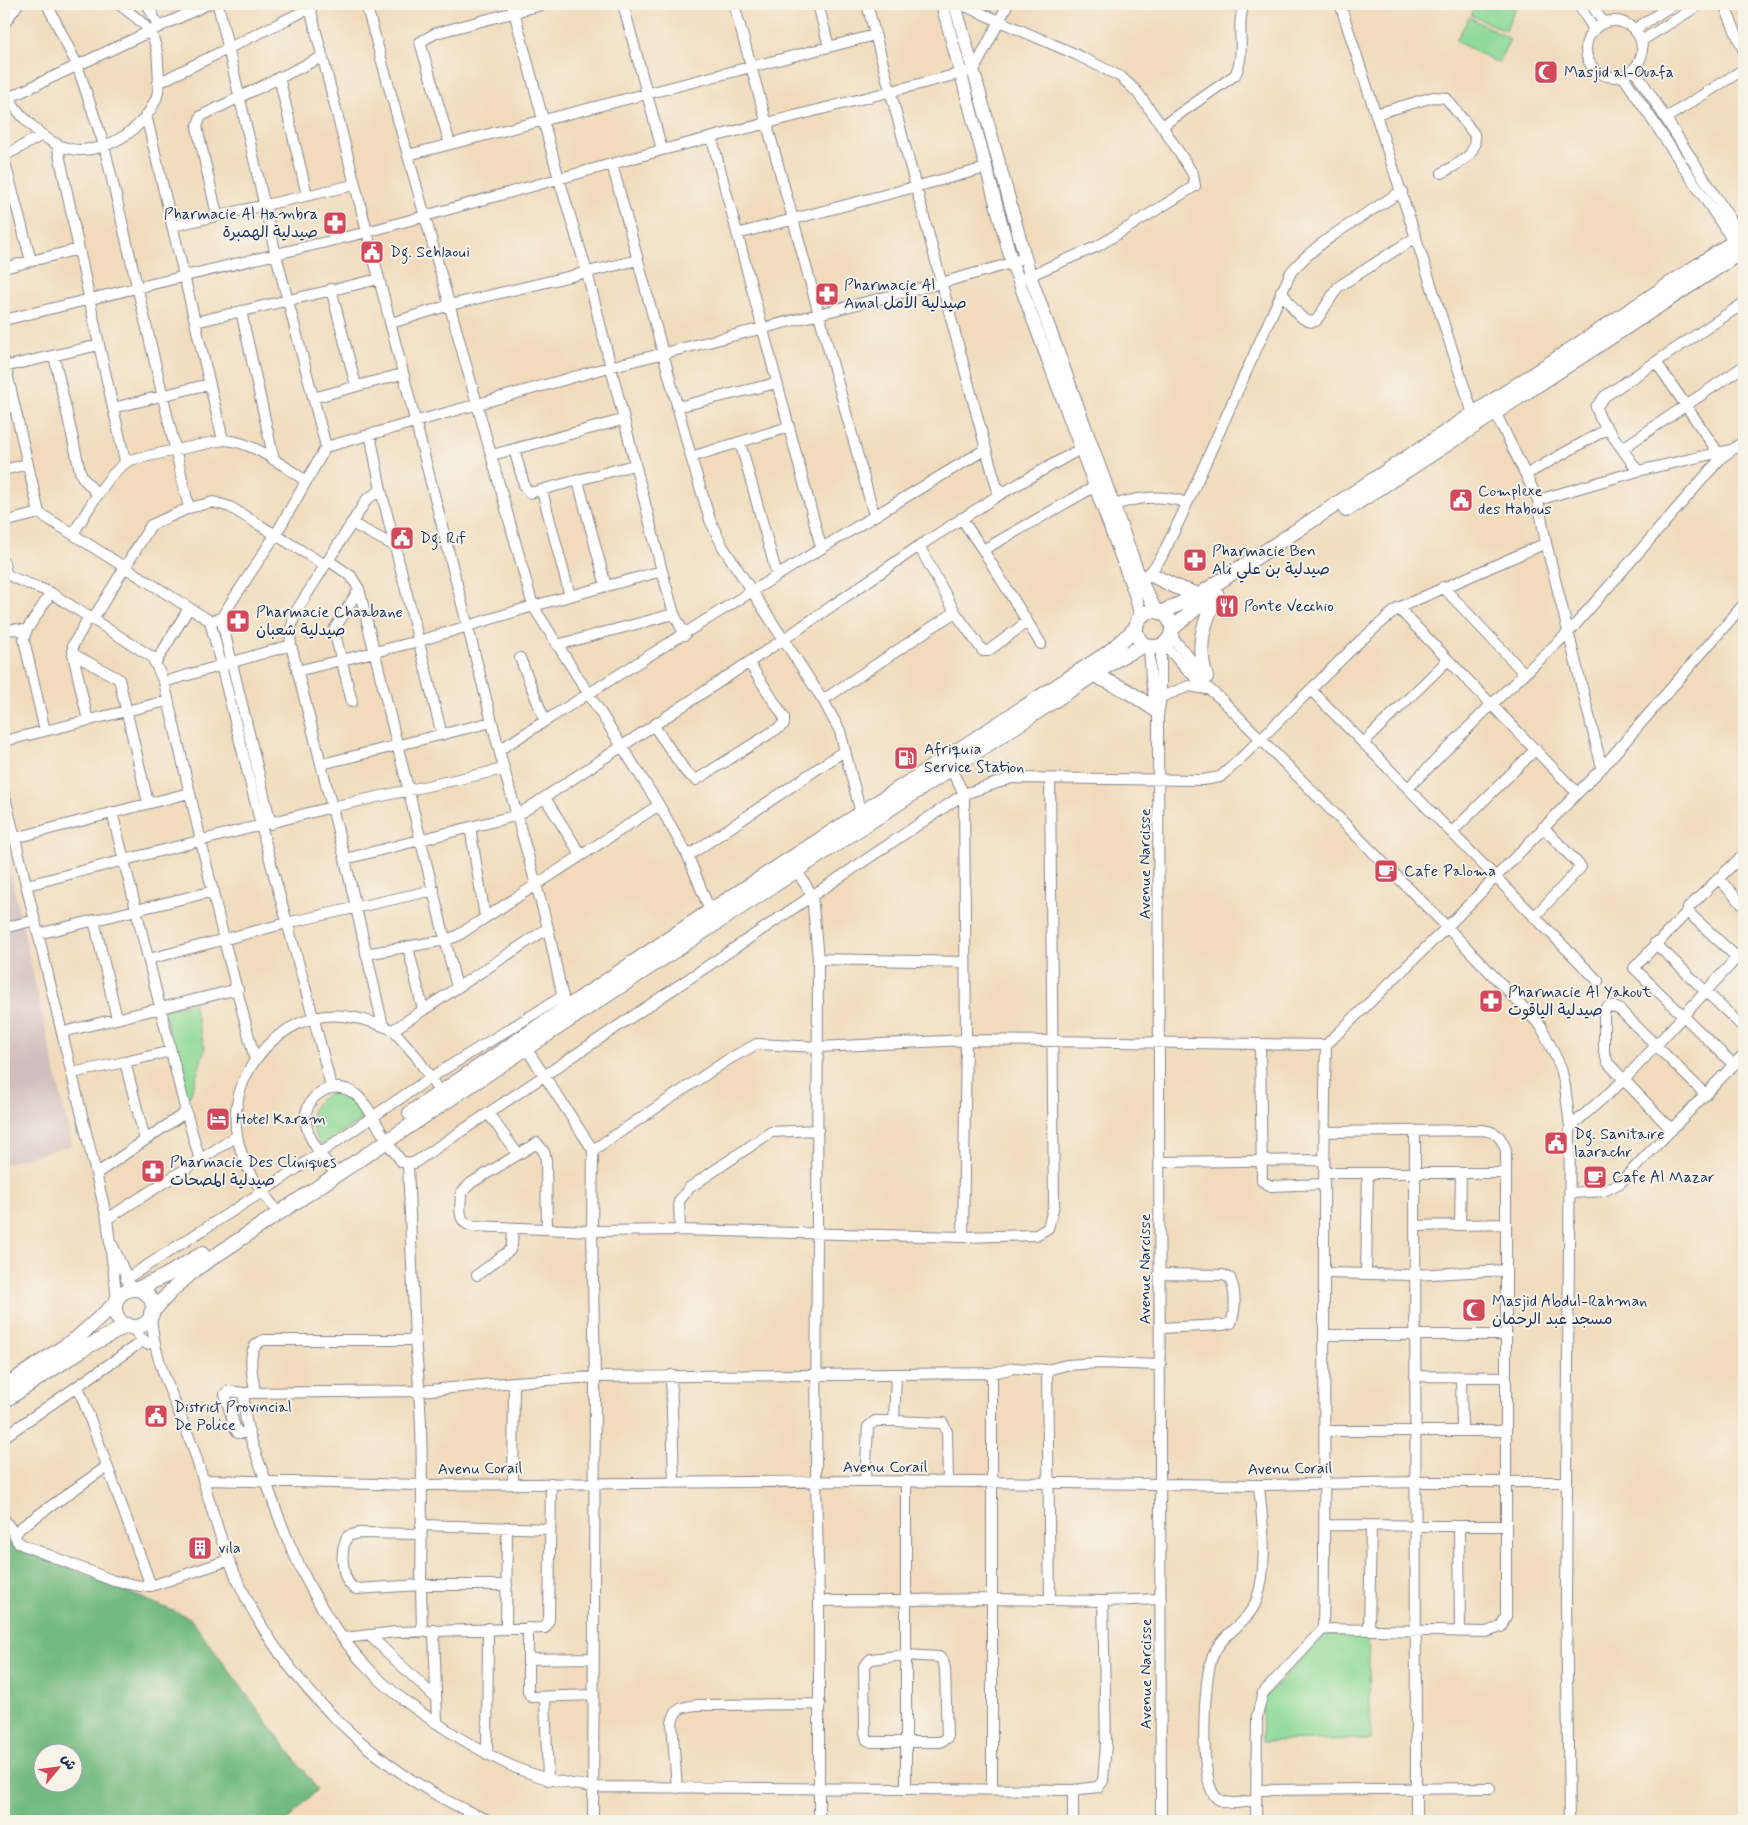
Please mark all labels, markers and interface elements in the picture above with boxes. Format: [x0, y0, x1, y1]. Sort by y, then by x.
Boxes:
mosque icon: Masjid al-Ouafa [1533, 59, 1559, 85]
place label: Masjid al-Ouafa [1564, 62, 1674, 83]
place label: Pharmacie Al Hambra صيدلية الهمبرة [164, 204, 318, 243]
pharmacy icon: Pharmacie Al Hambra صيدلية الهمبرة [322, 210, 348, 236]
public building icon: Dg. Sehlaoui [359, 239, 385, 265]
place label: Dg. Sehlaoui [390, 242, 470, 264]
place label: Pharmacie Al Amal صيدلية الأمل [844, 275, 967, 314]
pharmacy icon: Pharmacie Al Amal صيدلية الأمل [814, 281, 840, 307]
place label: Complexe des Habous [1478, 481, 1552, 520]
public building icon: Complexe des Habous [1448, 487, 1474, 513]
public building icon: Dg. Rif [389, 525, 415, 551]
place label: Dg. Rif [420, 528, 466, 550]
place label: Pharmacie Ben Ali صيدلية بن علي [1212, 541, 1330, 583]
pharmacy icon: Pharmacie Ben Ali صيدلية بن علي [1182, 547, 1208, 573]
restaurant icon: Ponte Vecchio [1214, 593, 1240, 619]
place label: Ponte Vecchio [1244, 596, 1334, 617]
place label: Pharmacie Chaabane صيدلية شعبان [256, 602, 403, 641]
pharmacy icon: Pharmacie Chaabane صيدلية شعبان [225, 608, 251, 634]
place label: Afriquia Service Station [924, 739, 1024, 778]
fuel station icon: Afriquia Service Station [893, 745, 919, 771]
street label: Avenue Narcisse [1135, 808, 1156, 920]
cafe icon: Cafe Paloma [1373, 858, 1399, 884]
place label: Cafe Paloma [1404, 861, 1496, 882]
place label: Pharmacie Al Yakout صيدلية الياقوت [1508, 982, 1652, 1021]
pharmacy icon: Pharmacie Al Yakout صيدلية الياقوت [1478, 988, 1504, 1014]
hotel icon: Hotel Karam [205, 1106, 231, 1132]
place label: Hotel Karam [236, 1109, 326, 1130]
place label: Dg. Sanitaire laarachr [1574, 1124, 1664, 1163]
public building icon: Dg. Sanitaire laarachr [1543, 1130, 1569, 1156]
place label: Pharmacie Des Cliniques صيدلية المصحات [170, 1152, 337, 1191]
pharmacy icon: Pharmacie Des Cliniques صيدلية المصحات [140, 1158, 166, 1184]
cafe icon: Cafe Al Mazar [1582, 1164, 1608, 1190]
place label: Cafe Al Mazar [1612, 1167, 1715, 1188]
street label: Avenue Narcisse [1135, 1213, 1156, 1325]
place label: Masjid Abdul-Rahman مسجد عبد الرحمان [1492, 1291, 1647, 1330]
mosque icon: Masjid Abdul-Rahman مسجد عبد الرحمان [1461, 1297, 1487, 1323]
place label: District Provincial De Police [174, 1397, 292, 1436]
public building icon: District Provincial De Police [143, 1403, 169, 1429]
street label: Avenu Corail [843, 1457, 927, 1478]
street label: Avenu Corail [437, 1458, 523, 1480]
street label: Avenu Corail [1247, 1458, 1333, 1480]
building icon: vila [187, 1535, 213, 1561]
place label: vila [218, 1538, 241, 1559]
street label: Avenue Narcisse [1136, 1618, 1157, 1730]
north arrow [32, 1742, 82, 1792]
text: ش [57, 1751, 80, 1773]

